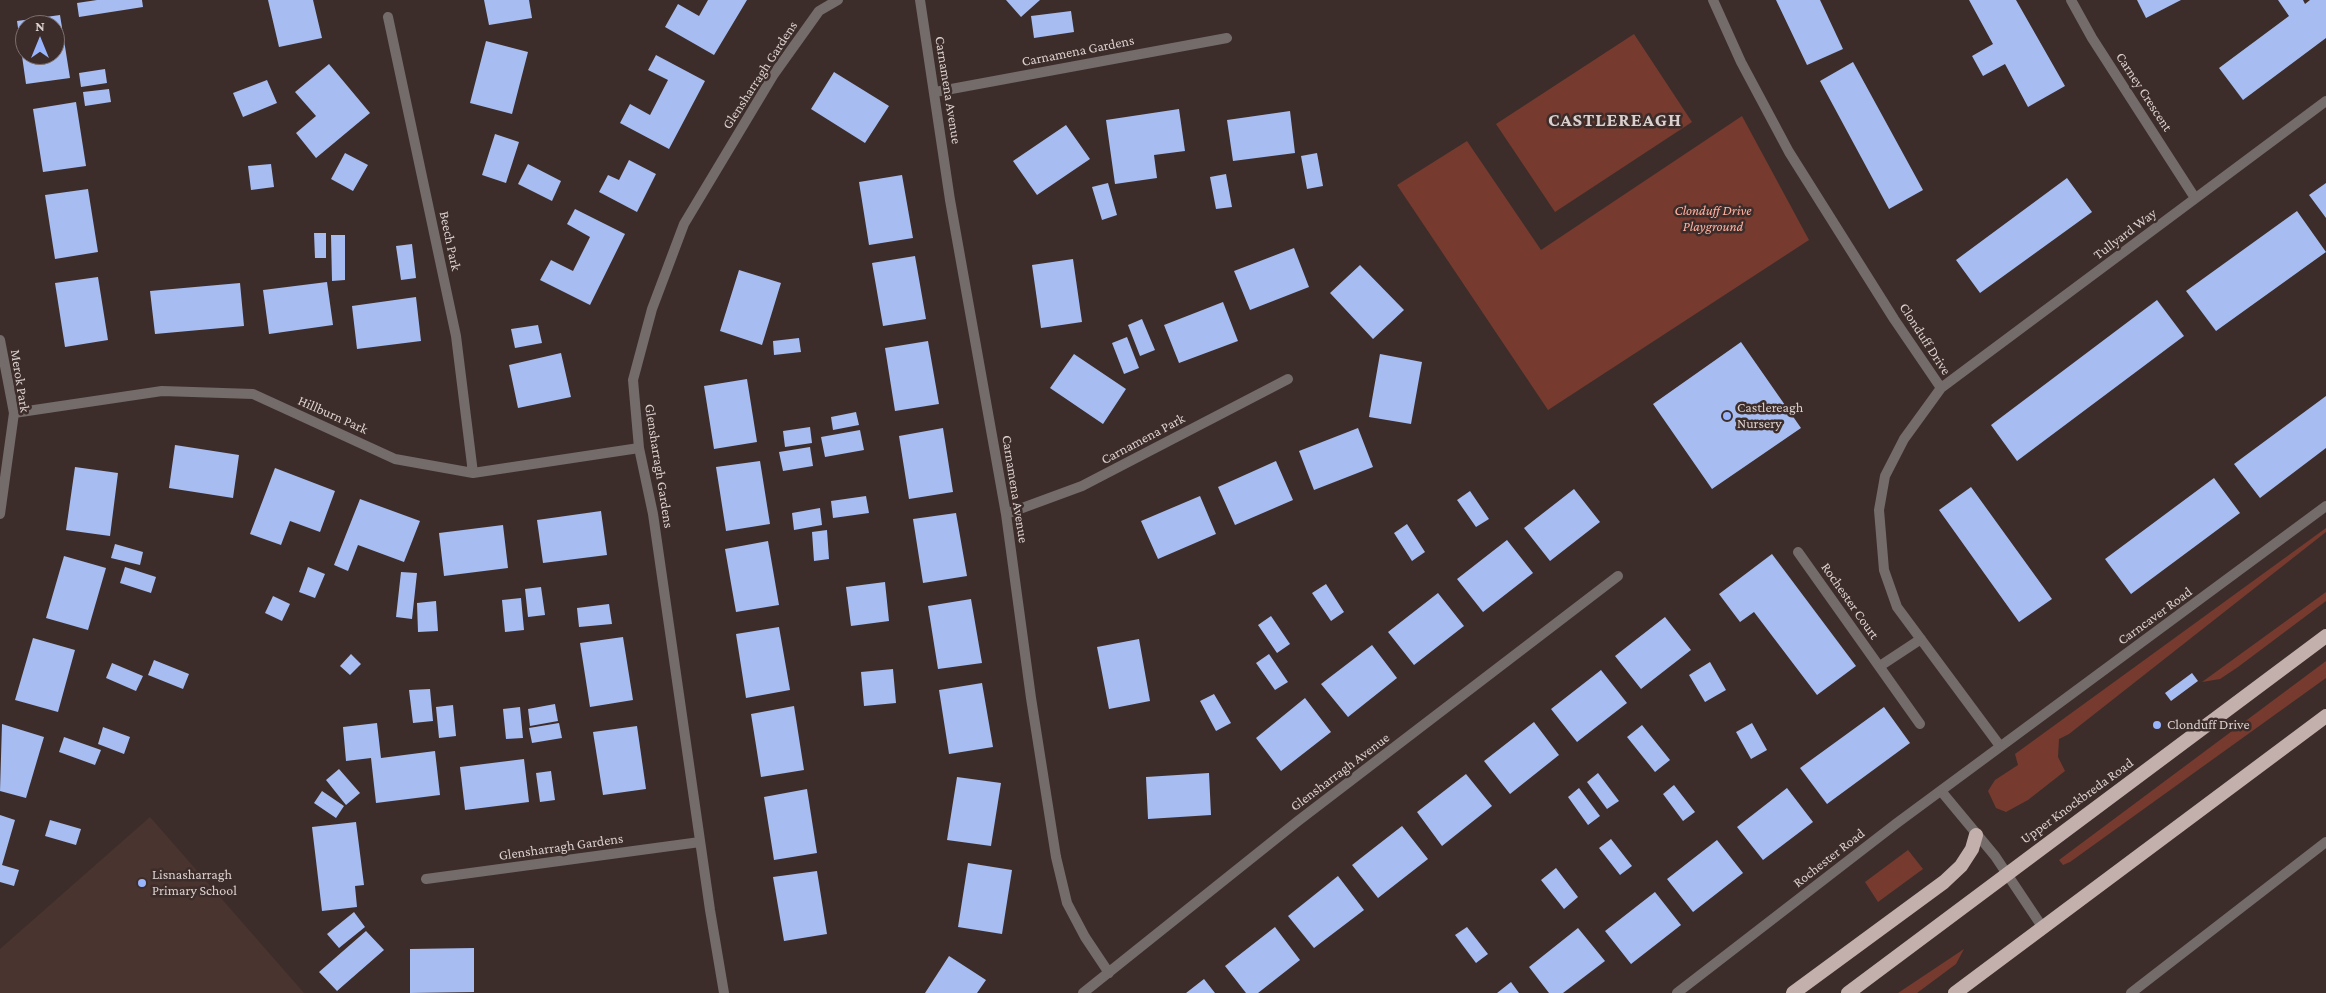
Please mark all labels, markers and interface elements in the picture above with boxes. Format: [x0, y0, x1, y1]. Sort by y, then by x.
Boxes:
north arrow [15, 15, 65, 65]
text: N [35, 18, 45, 34]
street label: Glensharragh Gardens [719, 18, 801, 132]
street label: Carnamena Gardens [1020, 32, 1136, 70]
street label: Carnamena Avenue [931, 35, 965, 145]
street label: Carney Crescent [2112, 49, 2176, 135]
district label: CASTLEREAGH [1547, 109, 1683, 131]
park label: Clonduff Drive Playground [1674, 203, 1752, 236]
street label: Tullyard Way [2090, 205, 2160, 263]
street label: Beech Park [435, 210, 465, 272]
street label: Clonduff Drive [1895, 300, 1955, 378]
street label: Merok Park [7, 348, 33, 414]
street label: Hillburn Park [295, 392, 371, 438]
place label: Castlereagh Nursery [1737, 400, 1803, 432]
street label: Glensharragh Gardens [641, 403, 677, 529]
street label: Carnamena Park [1098, 410, 1188, 468]
marker: Castlereagh Nursery [1721, 410, 1733, 422]
street label: Carnamena Avenue [998, 434, 1032, 544]
street label: Rochester Court [1817, 559, 1883, 643]
street label: Carncaver Road [2115, 583, 2195, 649]
place label: Clonduff Drive [2167, 717, 2250, 733]
marker: Clonduff Drive [2151, 719, 2163, 731]
street label: Glensharragh Avenue [1287, 729, 1393, 815]
street label: Upper Knockbreda Road [2017, 754, 2137, 848]
street label: Rochester Road [1790, 825, 1868, 891]
street label: Glensharragh Gardens [498, 830, 624, 864]
place label: Lisnasharragh Primary School [152, 867, 237, 900]
marker: Lisnasharragh Primary School [136, 877, 148, 889]

